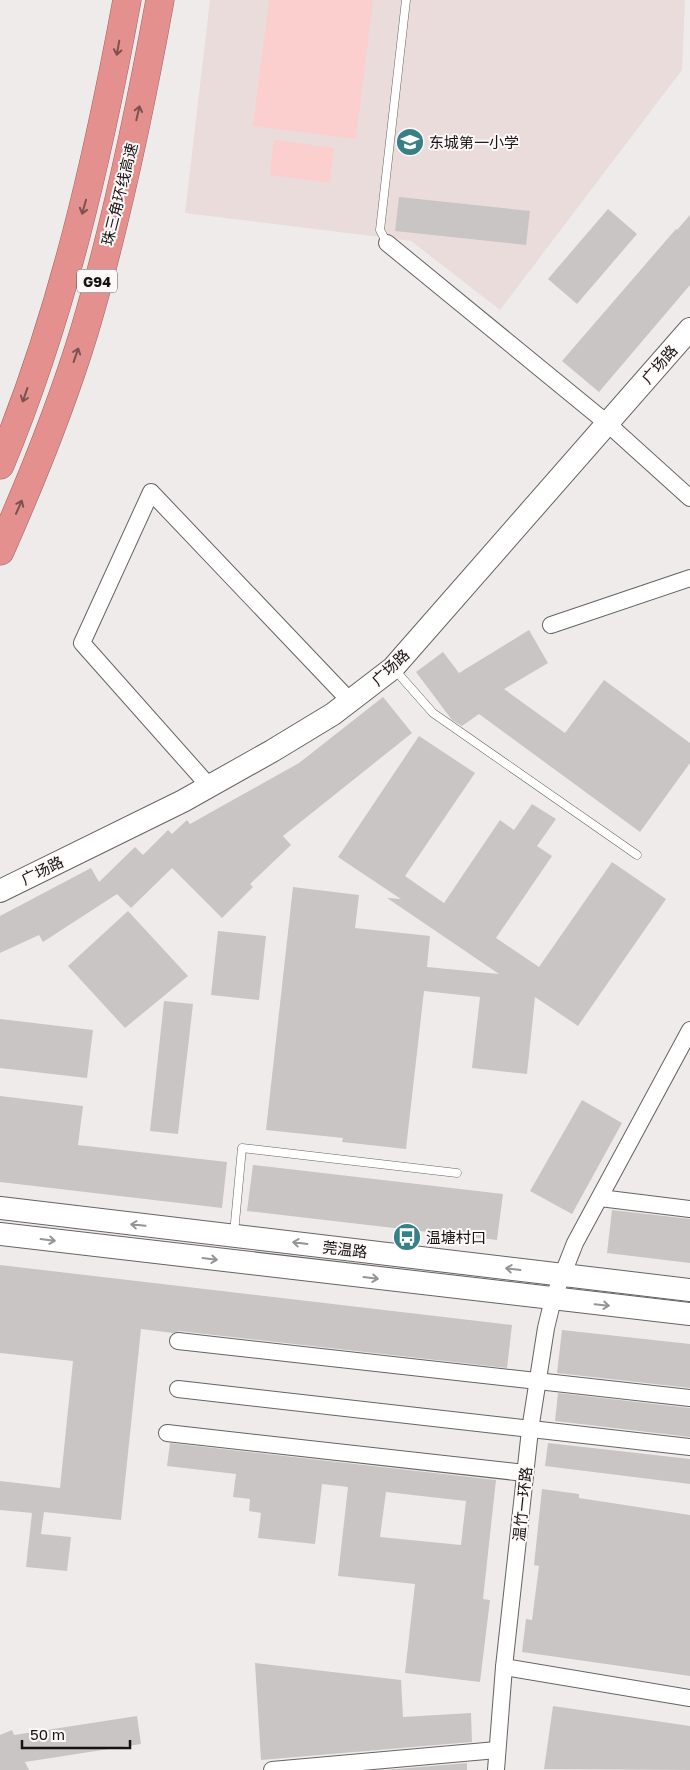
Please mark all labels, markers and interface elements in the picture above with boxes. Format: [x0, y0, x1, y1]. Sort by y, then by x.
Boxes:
one-way arrow [113, 40, 122, 56]
one-way arrow [134, 105, 143, 121]
school or university icon: 东城第一小学 [395, 127, 425, 157]
place label: 东城第一小学 [429, 133, 519, 151]
street label: 珠三角环线高速 [98, 141, 140, 247]
one-way arrow [79, 198, 88, 214]
road number: G94 [77, 270, 117, 292]
street label: 广场路 [637, 341, 681, 387]
one-way arrow [72, 347, 81, 363]
one-way arrow [20, 387, 30, 403]
one-way arrow [15, 500, 25, 515]
street label: 广场路 [367, 645, 413, 689]
street label: 广场路 [18, 852, 66, 888]
one-way arrow [131, 1220, 147, 1230]
bus stop icon: 温塘村口 [392, 1222, 422, 1252]
place label: 温塘村口 [426, 1228, 486, 1246]
one-way arrow [40, 1235, 56, 1245]
street label: 莞温路 [322, 1237, 368, 1261]
one-way arrow [292, 1238, 308, 1248]
one-way arrow [201, 1254, 217, 1264]
one-way arrow [505, 1264, 521, 1274]
one-way arrow [363, 1273, 379, 1283]
one-way arrow [593, 1300, 609, 1310]
street label: 温竹一环路 [509, 1466, 535, 1542]
scale bar [22, 1718, 130, 1750]
text: 50 m [30, 1725, 65, 1743]

